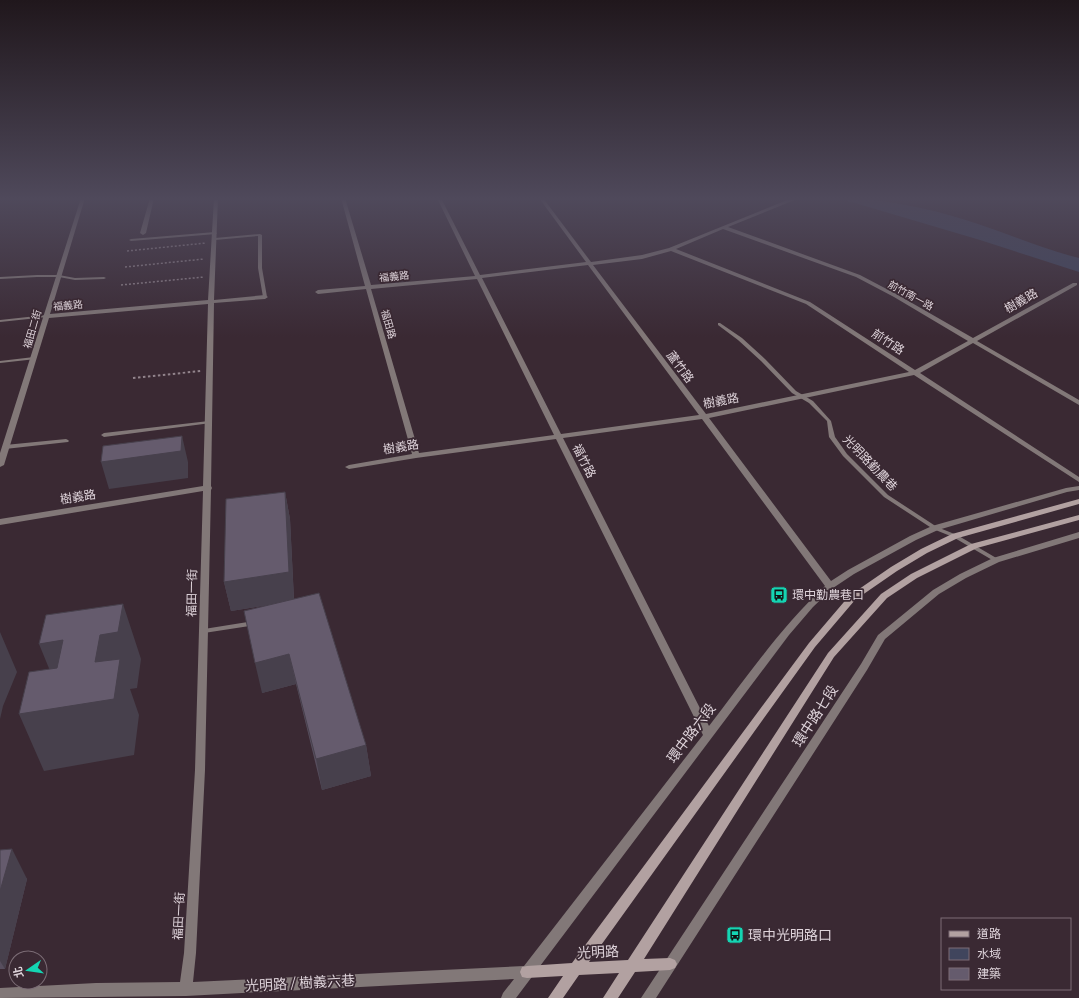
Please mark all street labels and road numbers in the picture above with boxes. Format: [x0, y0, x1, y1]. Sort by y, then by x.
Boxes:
street label: 福義路 [378, 268, 410, 285]
street label: 前竹南一路 [886, 278, 936, 313]
street label: 樹義路 [1001, 285, 1040, 316]
street label: 福義路 [53, 298, 84, 313]
street label: 福田二街 [21, 308, 44, 350]
street label: 福田路 [378, 308, 399, 340]
street label: 前竹路 [869, 325, 907, 358]
street label: 蘆竹路 [664, 348, 697, 386]
street label: 樹義路 [702, 390, 740, 411]
street label: 光明路勤農巷 [840, 432, 901, 494]
street label: 樹義路 [382, 436, 420, 457]
street label: 福竹路 [570, 441, 599, 480]
street label: 樹義路 [59, 486, 97, 507]
street label: 福田一街 [184, 569, 199, 617]
street label: 環中路七段 [788, 682, 842, 750]
street label: 環中路六段 [663, 700, 719, 766]
street label: 福田一街 [170, 892, 187, 940]
street label: 光明路 [577, 942, 619, 962]
street label: 光明路 / 樹義六巷 [245, 971, 355, 995]

